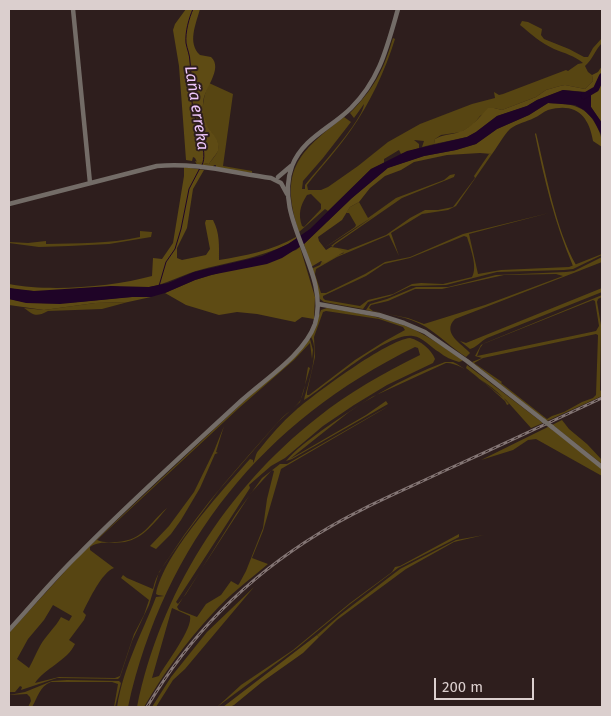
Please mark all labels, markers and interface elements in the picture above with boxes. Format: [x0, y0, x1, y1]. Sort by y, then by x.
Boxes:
water label: Laña erreka [180, 64, 212, 152]
scale bar [436, 668, 536, 700]
text: 200 m [442, 678, 483, 696]

